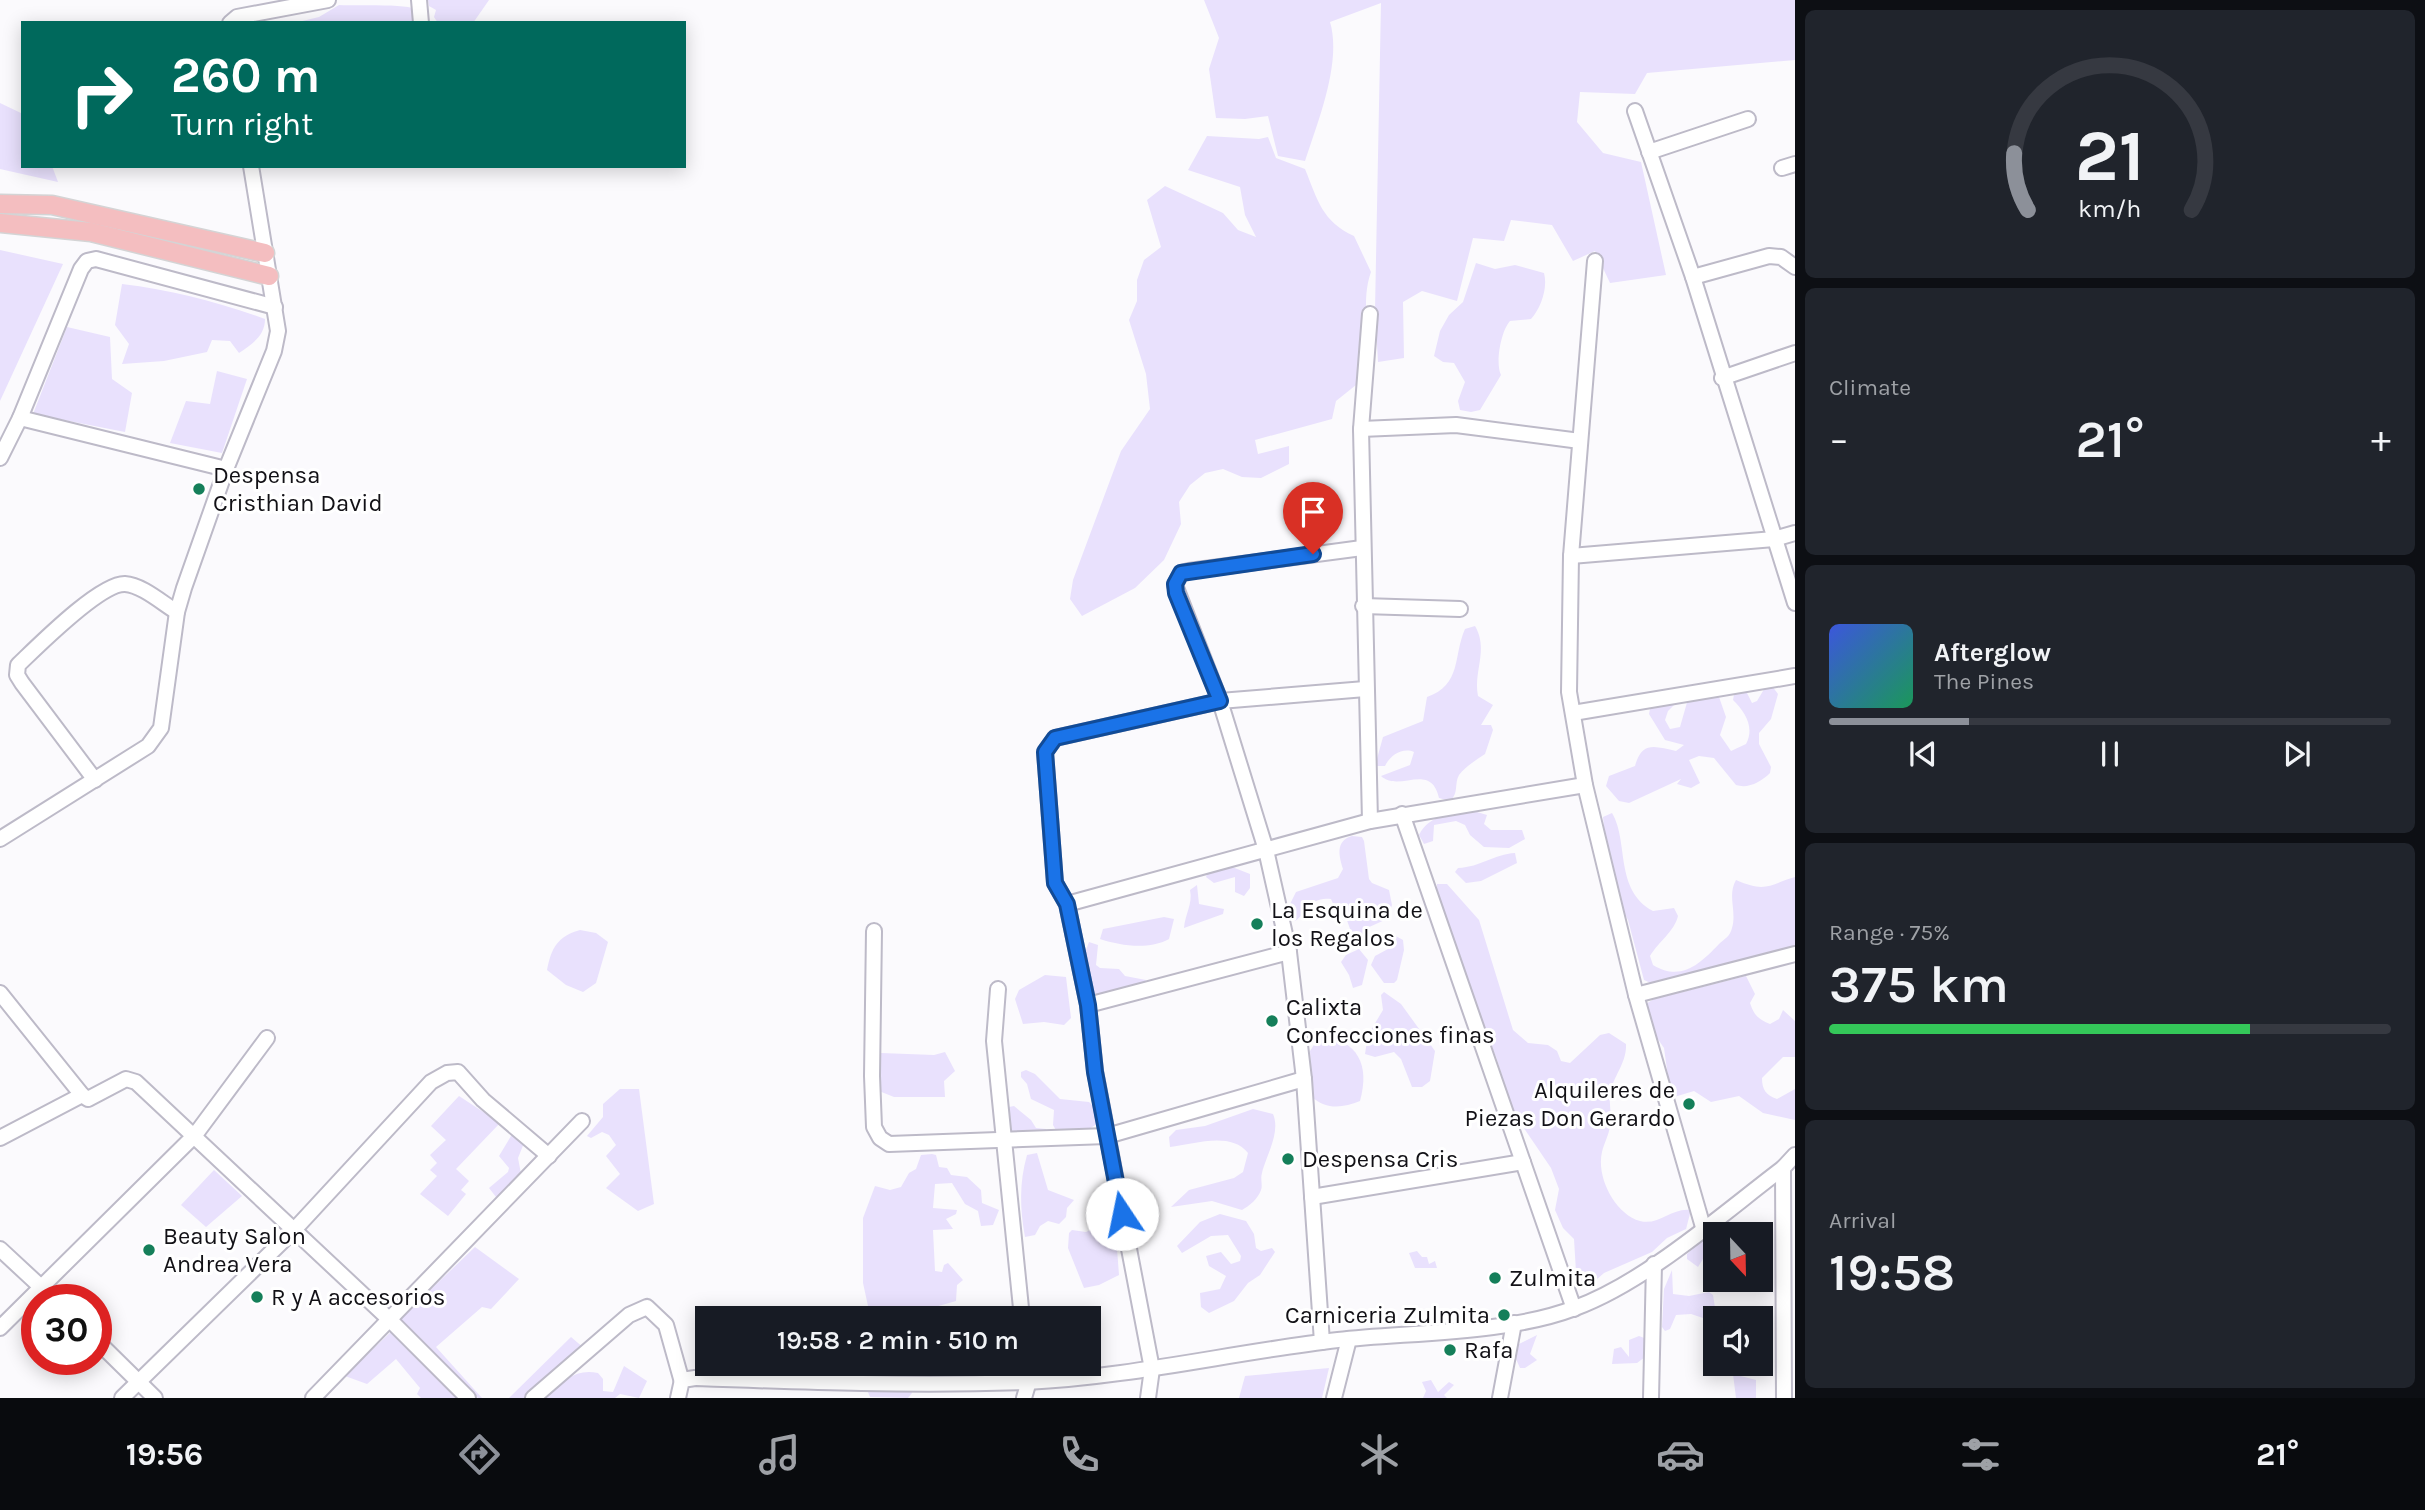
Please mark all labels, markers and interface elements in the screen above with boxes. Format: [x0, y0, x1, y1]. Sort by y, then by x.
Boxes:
text: 260 m [171, 47, 320, 104]
icon: right [56, 49, 147, 140]
text: Turn right [171, 106, 313, 143]
text: 21 [2075, 113, 2145, 198]
text: km/h [2078, 194, 2142, 223]
text: Climate [1829, 374, 1911, 401]
text: 21° [2076, 409, 2144, 470]
text: − [1829, 417, 1849, 462]
text: + [2371, 417, 2391, 462]
place label: Despensa Cristhian David [213, 461, 383, 517]
marker: Despensa Cristhian David [191, 481, 207, 497]
pin [1283, 482, 1343, 554]
icon: arrive [1294, 493, 1332, 531]
text: Afterglow [1934, 637, 2051, 668]
text: The Pines [1934, 668, 2034, 695]
icon: previous [1904, 735, 1942, 773]
icon: pause [2091, 735, 2129, 773]
icon: next [2278, 735, 2316, 773]
place label: La Esquina de los Regalos [1271, 896, 1423, 952]
marker: La Esquina de los Regalos [1249, 916, 1265, 932]
text: Range · 75% [1829, 919, 1950, 946]
text: 375 km [1829, 954, 2009, 1015]
place label: Calixta Confecciones finas [1286, 993, 1495, 1049]
marker: Calixta Confecciones finas [1264, 1013, 1280, 1029]
place label: Alquileres de Piezas Don Gerardo [1465, 1076, 1675, 1132]
marker: Alquileres de Piezas Don Gerardo [1681, 1096, 1697, 1112]
place label: Despensa Cris [1302, 1145, 1458, 1173]
marker: Despensa Cris [1280, 1151, 1296, 1167]
position arrow [1085, 1177, 1159, 1251]
text: Arrival [1829, 1207, 1896, 1234]
place label: Beauty Salon Andrea Vera [163, 1222, 306, 1278]
north arrow [1703, 1222, 1773, 1292]
map controls [1703, 1222, 1773, 1376]
marker: Beauty Salon Andrea Vera [141, 1242, 157, 1258]
text: 19:58 [1829, 1242, 1955, 1303]
place label: Zulmita [1509, 1264, 1596, 1292]
marker: Zulmita [1487, 1270, 1503, 1286]
place label: R y A accesorios [271, 1283, 445, 1311]
speed limit sign: 30 [21, 1284, 112, 1375]
marker: R y A accesorios [249, 1289, 265, 1305]
place label: Carniceria Zulmita [1285, 1301, 1490, 1329]
button: sound [1703, 1306, 1773, 1376]
marker: Carniceria Zulmita [1496, 1307, 1512, 1323]
text: 19:58 · 2 min · 510 m [777, 1325, 1019, 1356]
place label: Rafa [1464, 1336, 1513, 1364]
marker: Rafa [1442, 1342, 1458, 1358]
icon: directions [455, 1430, 504, 1479]
icon: music [755, 1430, 804, 1479]
icon: phone [1055, 1430, 1104, 1479]
icon: climate [1355, 1430, 1404, 1479]
icon: car [1656, 1430, 1705, 1479]
icon: filters [1956, 1430, 2005, 1479]
text: 19:56 [126, 1436, 203, 1473]
text: 21° [2256, 1436, 2299, 1473]

